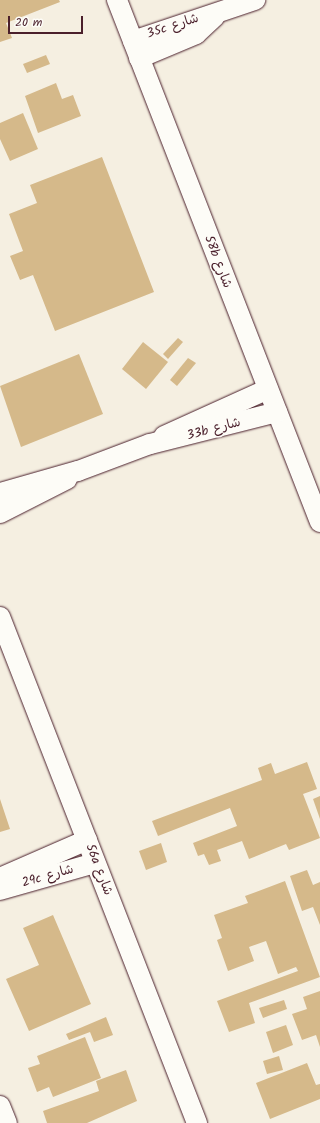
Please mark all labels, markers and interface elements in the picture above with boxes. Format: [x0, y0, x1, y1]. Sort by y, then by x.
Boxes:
scale bar [10, 8, 85, 34]
street label: 35c شارع [145, 11, 201, 43]
text: 20 m [15, 13, 42, 32]
street label: 58b شارع [200, 234, 234, 290]
street label: 33b شارع [185, 415, 243, 445]
street label: 56a شارع [81, 842, 115, 898]
street label: 29c شارع [20, 862, 76, 892]

